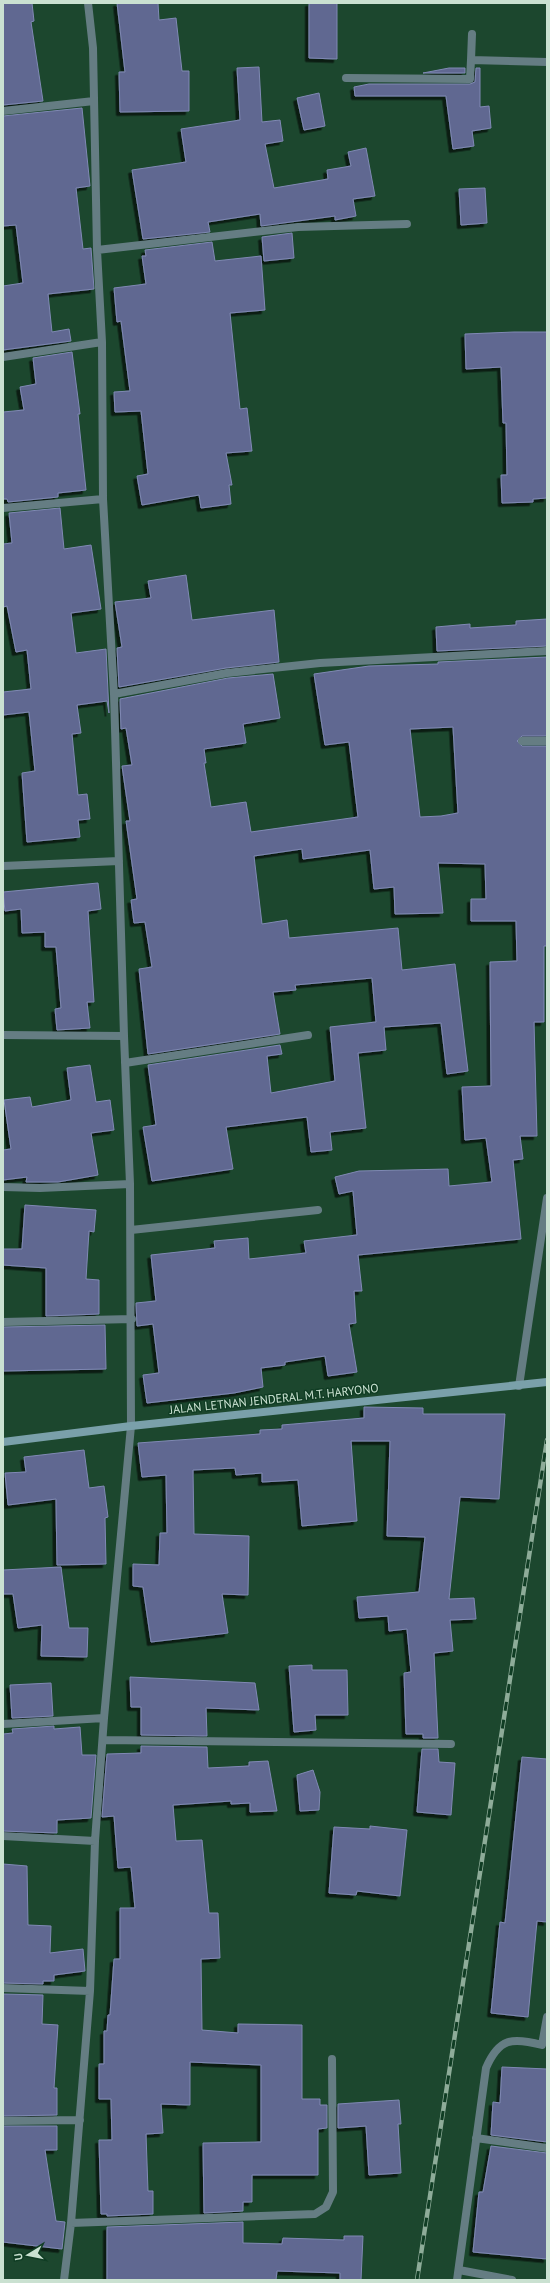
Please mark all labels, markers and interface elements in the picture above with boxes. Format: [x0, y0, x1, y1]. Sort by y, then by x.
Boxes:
street label: JALAN LETNAN JENDERAL M.T. HARYONO [168, 1380, 379, 1417]
north arrow [8, 2235, 48, 2275]
text: U [11, 2252, 26, 2261]

